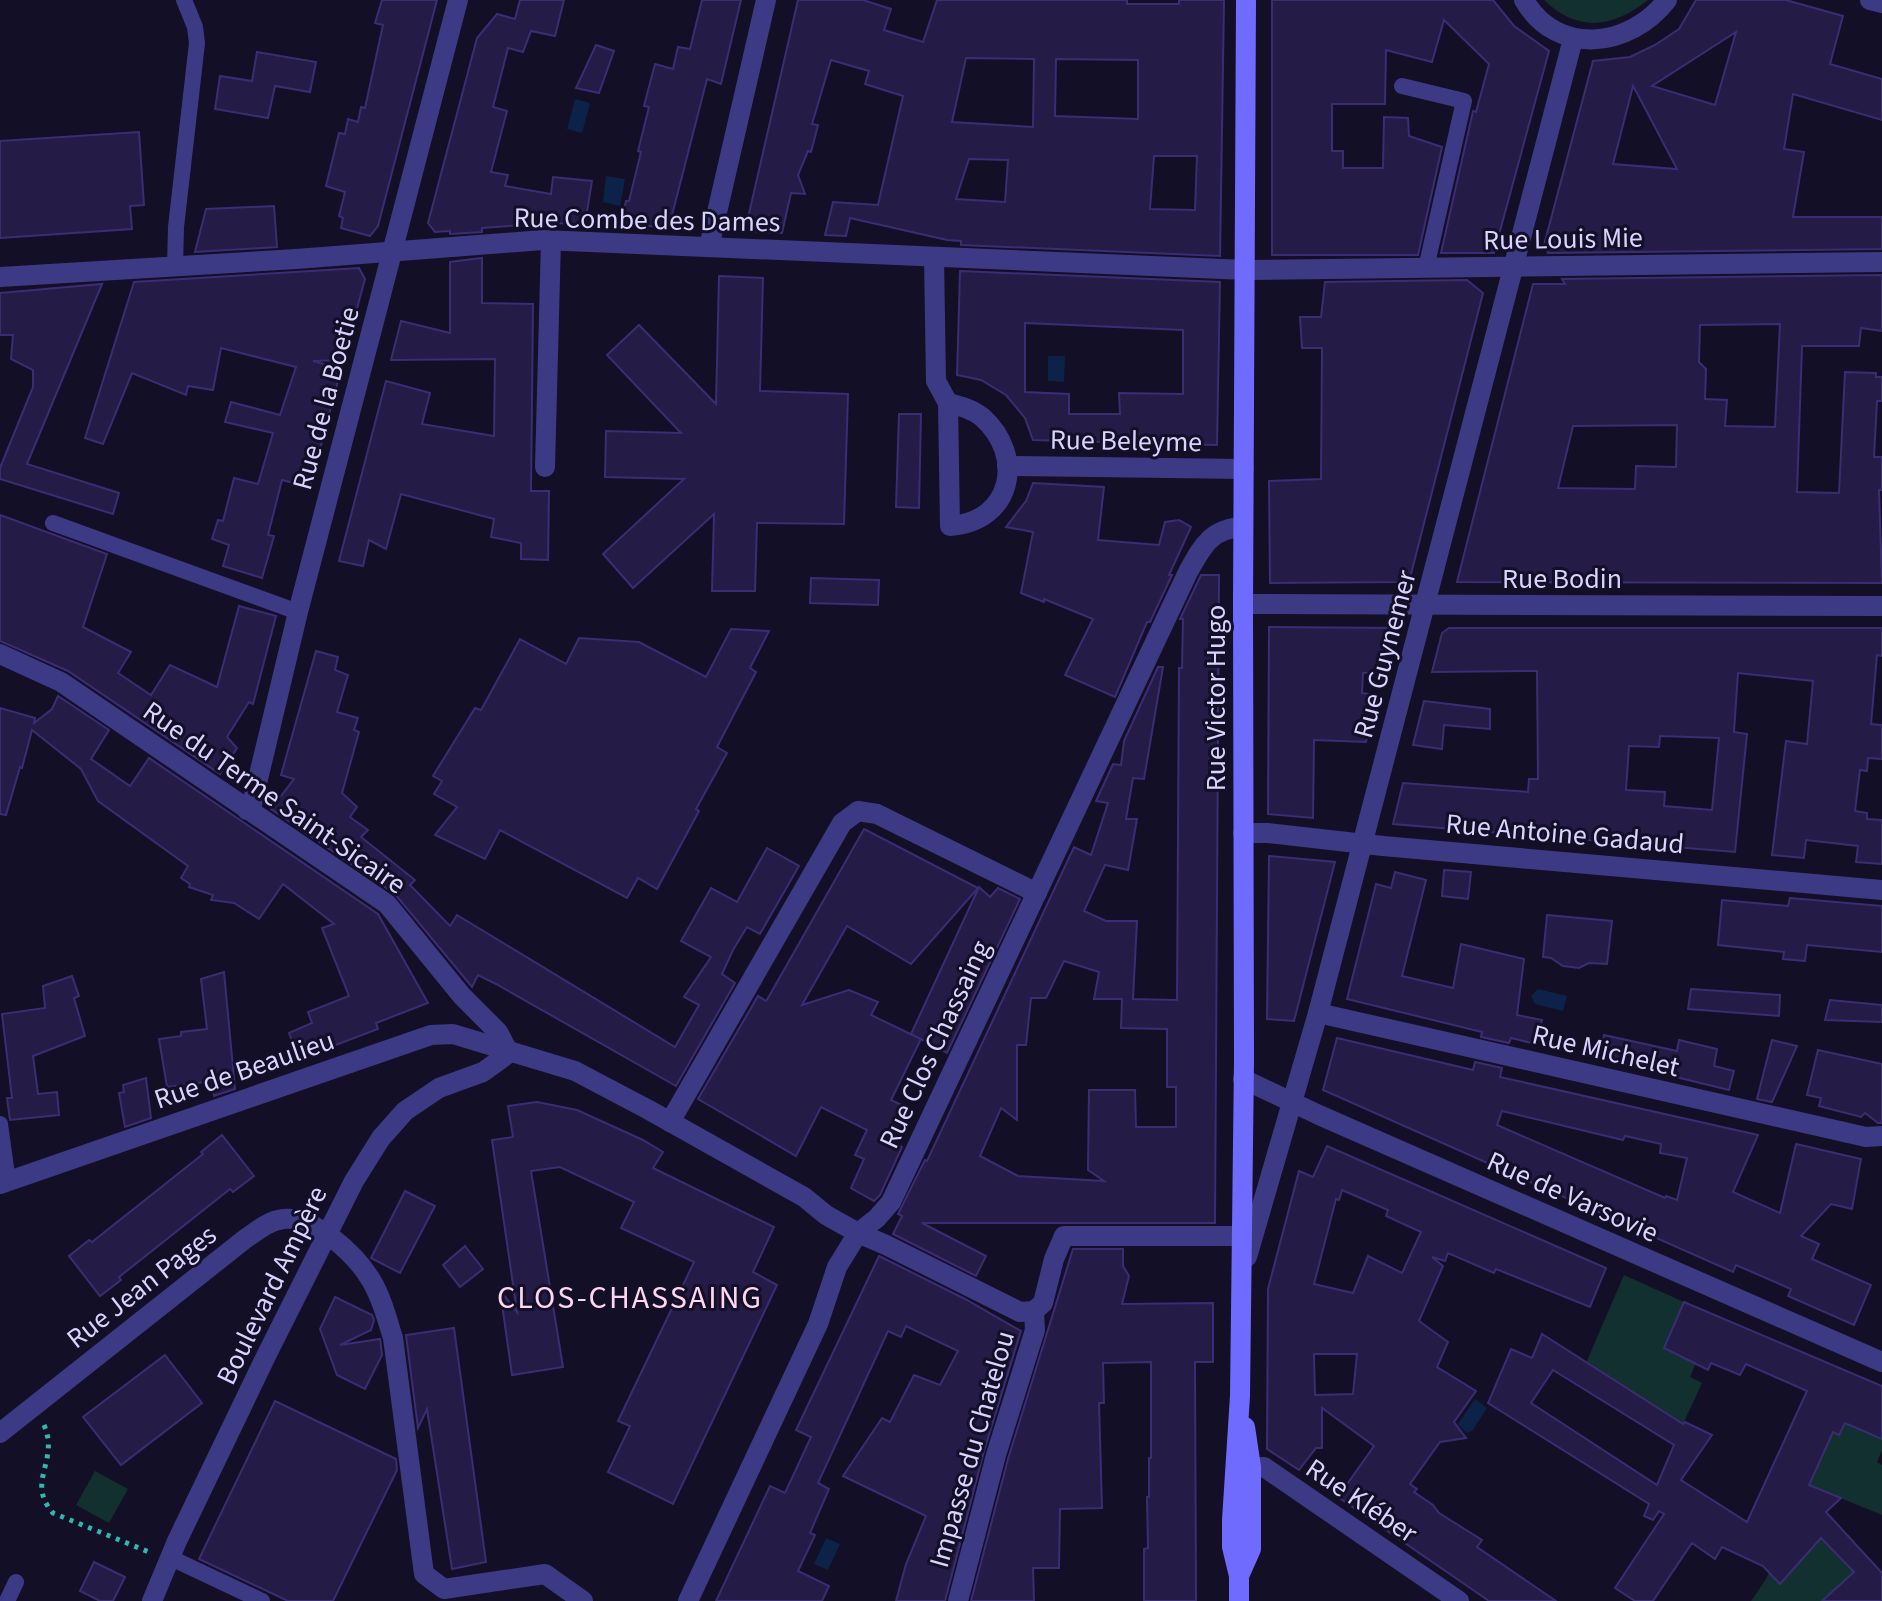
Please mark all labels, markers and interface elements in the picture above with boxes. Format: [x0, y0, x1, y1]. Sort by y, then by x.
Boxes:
street label: Rue Combe des Dames [513, 198, 781, 242]
street label: Rue Louis Mie [1483, 218, 1643, 260]
street label: Rue de la Boetie [282, 302, 370, 494]
street label: Rue Beleyme [1049, 420, 1202, 462]
street label: Rue Bodin [1502, 559, 1622, 599]
street label: Rue Guynemer [1343, 566, 1427, 743]
street label: Rue Victor Hugo [1196, 605, 1236, 791]
street label: Rue du Terme Saint-Sicaire [135, 692, 414, 904]
street label: Rue Antoine Gadaud [1444, 804, 1686, 864]
street label: Rue Clos Chassaing [869, 934, 1001, 1155]
street label: Rue Michelet [1528, 1015, 1684, 1087]
street label: Rue de Beaulieu [149, 1020, 340, 1119]
street label: Rue de Varsovie [1480, 1141, 1665, 1253]
street label: Boulevard Ampère [206, 1179, 337, 1391]
street label: Rue Jean Pages [58, 1215, 225, 1358]
district label: CLOS-CHASSAING [497, 1275, 763, 1321]
street label: Impasse du Chatelou [919, 1326, 1025, 1572]
street label: Rue Kléber [1298, 1449, 1425, 1553]

